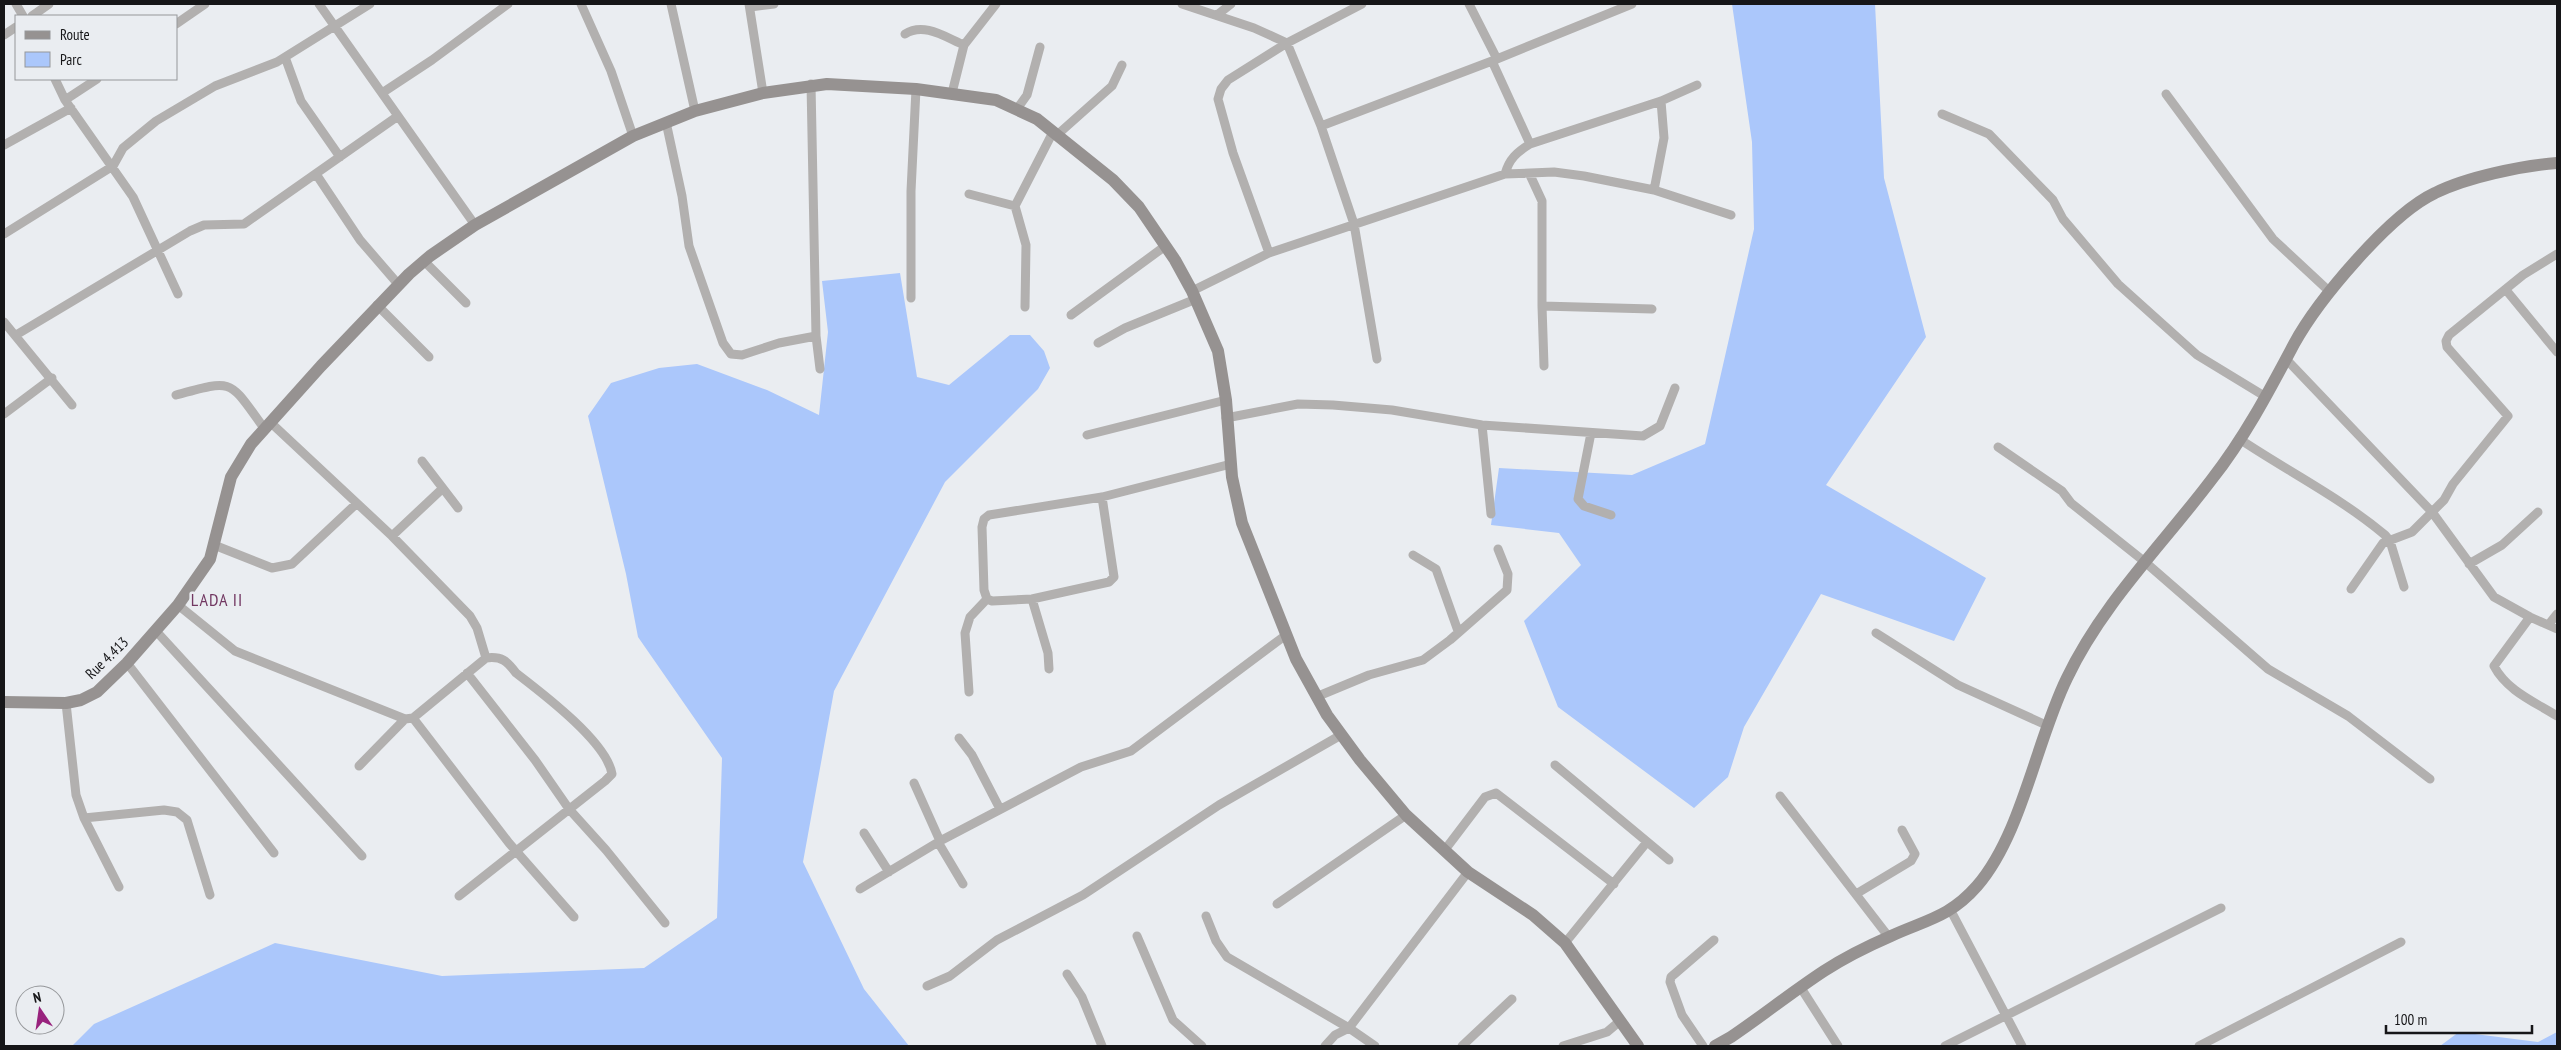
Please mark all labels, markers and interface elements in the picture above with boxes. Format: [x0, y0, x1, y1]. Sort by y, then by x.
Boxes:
legend [15, 15, 178, 80]
text: Route [60, 25, 90, 44]
text: Parc [60, 50, 82, 69]
district label: LADA II [191, 588, 243, 611]
street label: Rue 4.413 [81, 632, 132, 683]
north arrow [15, 985, 65, 1035]
text: N [31, 988, 43, 1007]
scale bar [2386, 1002, 2532, 1034]
text: 100 m [2394, 1010, 2427, 1029]

